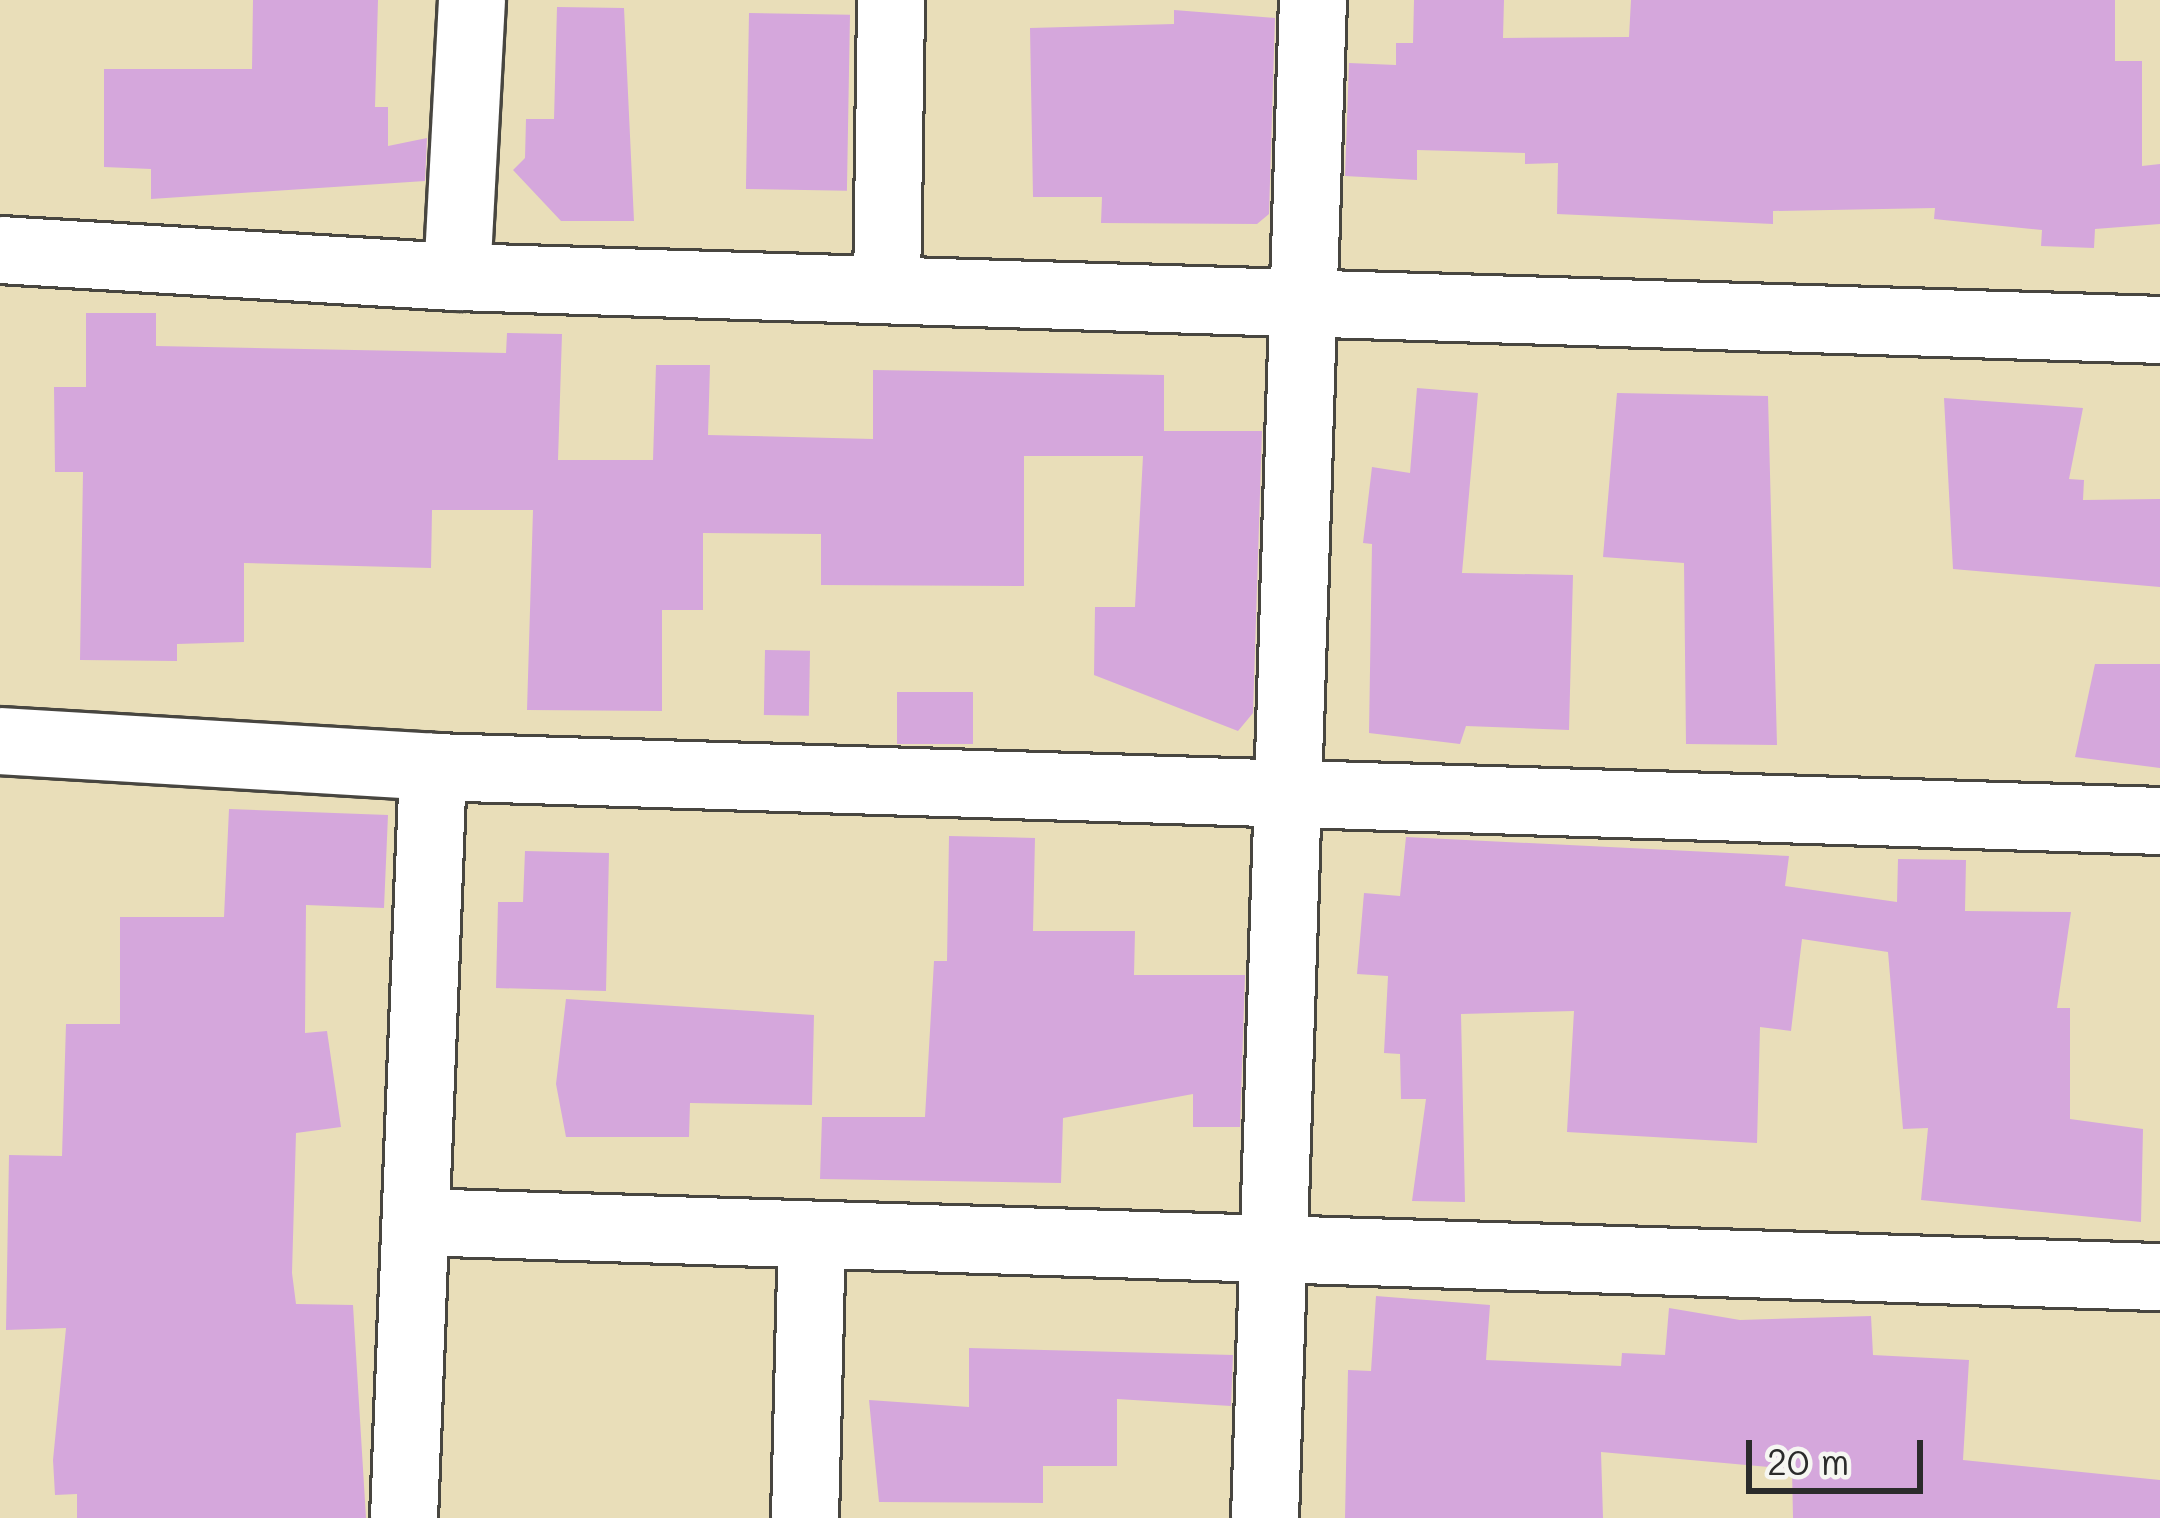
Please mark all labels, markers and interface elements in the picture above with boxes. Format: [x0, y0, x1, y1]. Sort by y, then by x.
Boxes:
scale bar [1752, 1416, 1929, 1490]
text: 20 m [1767, 1437, 1849, 1484]

